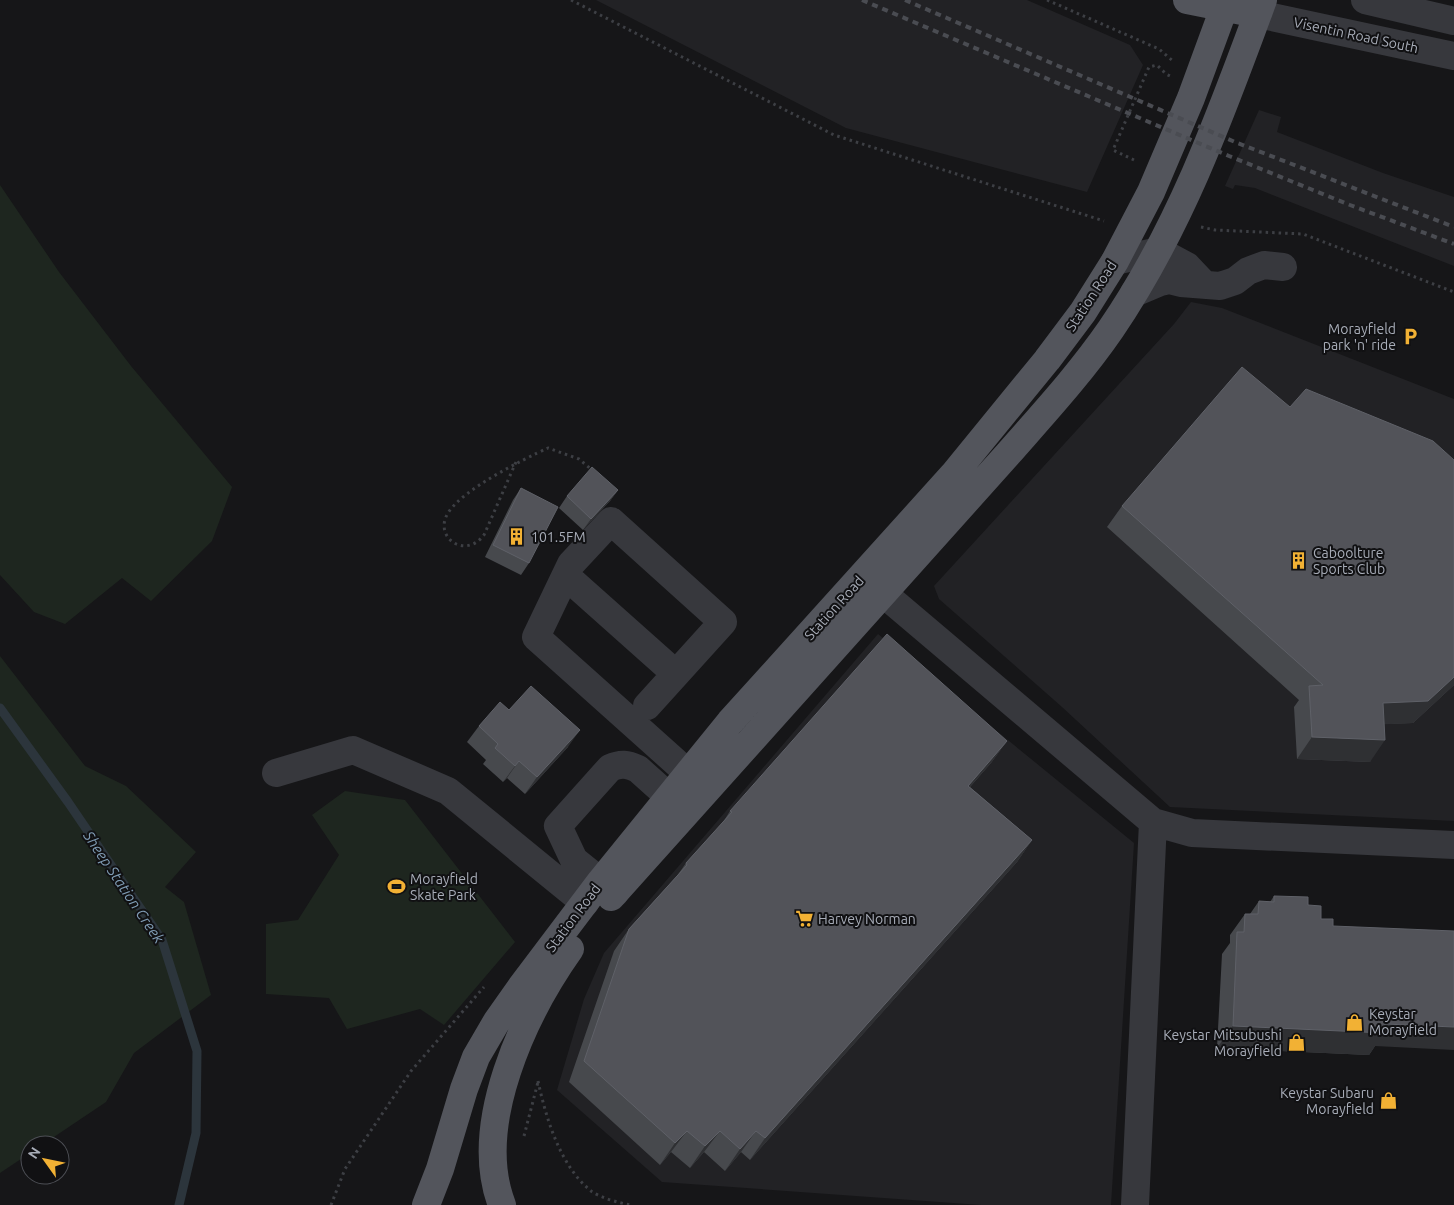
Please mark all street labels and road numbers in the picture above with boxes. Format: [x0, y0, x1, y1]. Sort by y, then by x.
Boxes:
street label: Visentin Road South [1292, 14, 1420, 56]
street label: Station Road [1062, 258, 1120, 334]
street label: Station Road [801, 573, 867, 643]
street label: Station Road [542, 881, 604, 955]

